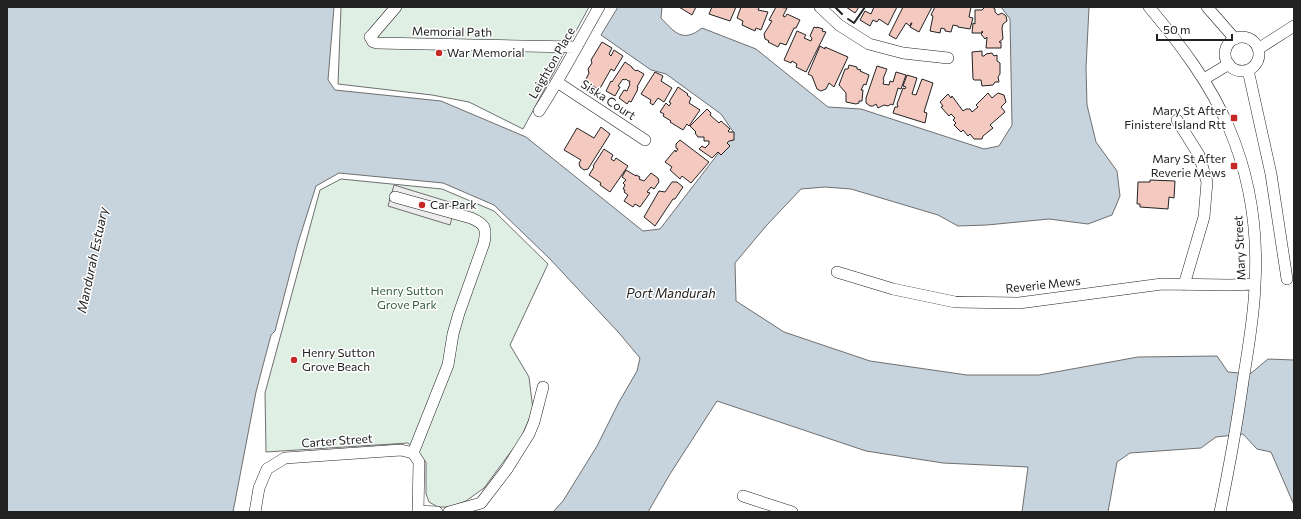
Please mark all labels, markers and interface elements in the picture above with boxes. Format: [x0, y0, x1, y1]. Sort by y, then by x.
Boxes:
scale bar [1157, 16, 1232, 42]
text: 50 m [1163, 22, 1191, 36]
street label: Memorial Path [412, 23, 492, 39]
street label: Leighton Place [525, 24, 577, 101]
place label: War Memorial [447, 45, 525, 59]
marker: War Memorial [434, 48, 444, 58]
street label: Siska Court [579, 76, 639, 122]
place label: Mary St After Finistere Island Rtt [1124, 103, 1226, 131]
marker: Mary St After Finistere Island Rtt [1229, 113, 1239, 123]
place label: Mary St After Reverie Mews [1151, 151, 1226, 179]
marker: Mary St After Reverie Mews [1229, 161, 1239, 171]
place label: Car Park [430, 197, 477, 211]
marker: Car Park [417, 200, 427, 210]
water label: Mandurah Estuary [73, 204, 111, 314]
street label: Mary Street [1230, 215, 1248, 281]
street label: Reverie Mews [1005, 273, 1081, 295]
park label: Henry Sutton Grove Park [370, 283, 444, 311]
water label: Port Mandurah [626, 285, 716, 301]
place label: Henry Sutton Grove Beach [302, 345, 375, 373]
marker: Henry Sutton Grove Beach [289, 355, 299, 365]
street label: Carter Street [301, 431, 373, 449]

